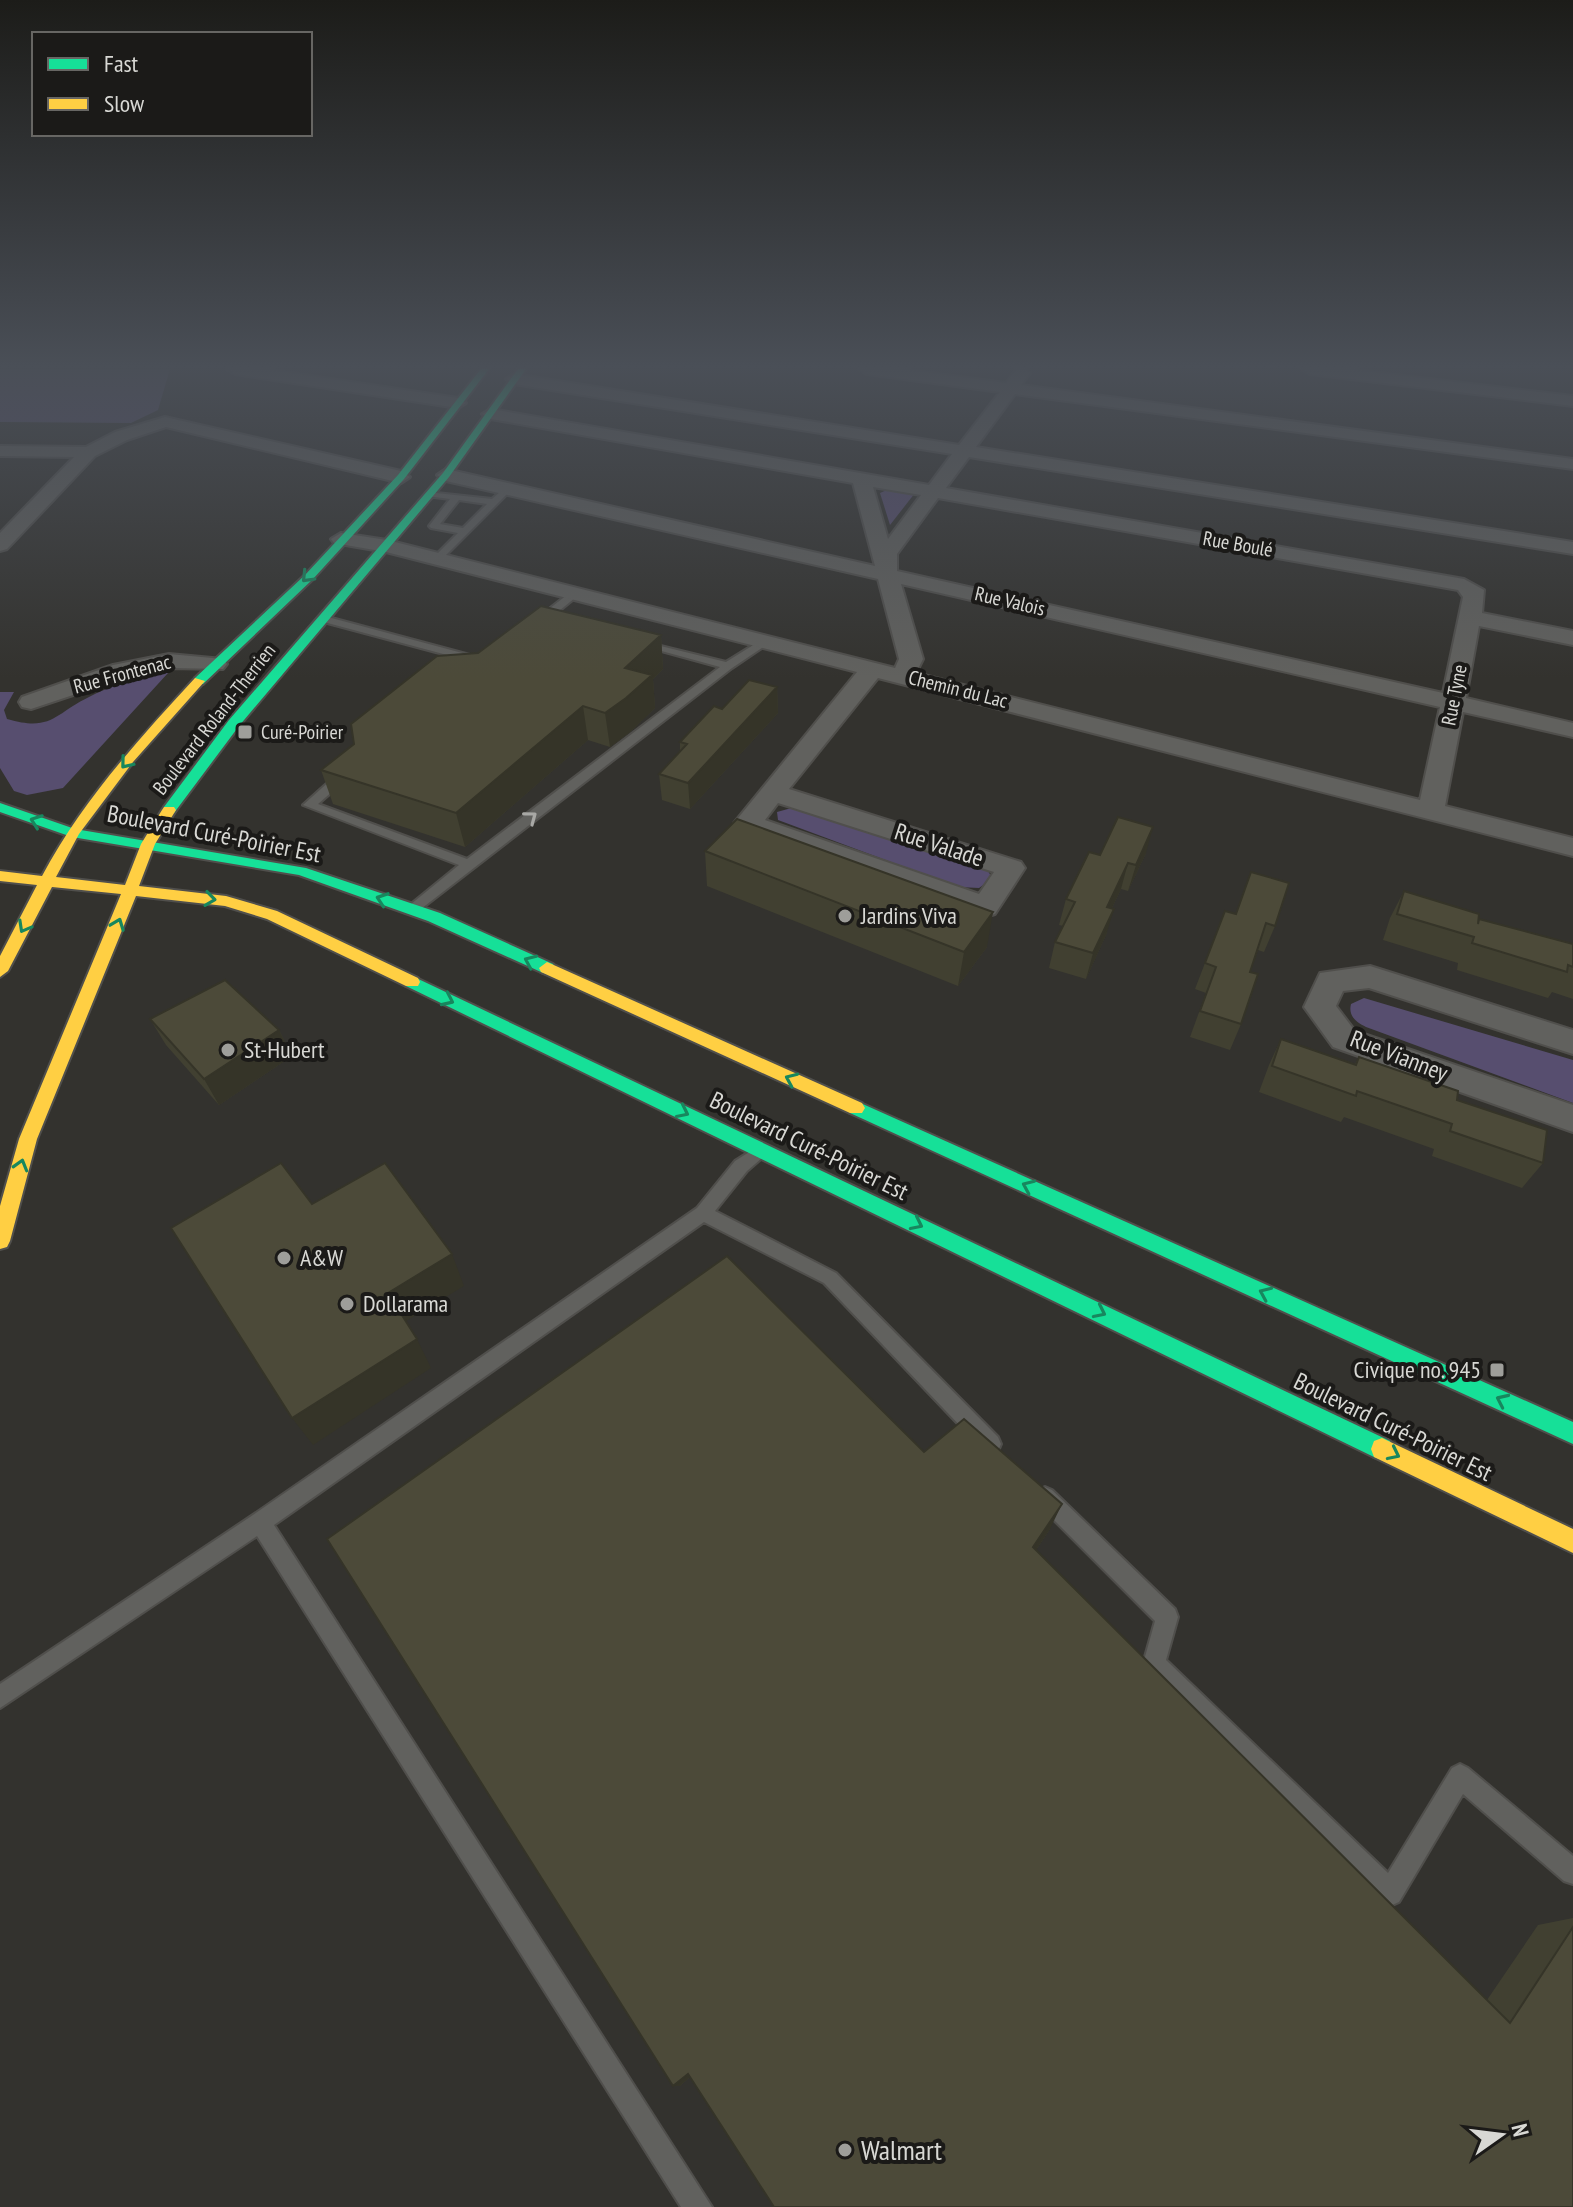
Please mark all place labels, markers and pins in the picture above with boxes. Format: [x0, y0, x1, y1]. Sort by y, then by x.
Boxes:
place label: Curé-Poirier [261, 719, 344, 745]
marker: Curé-Poirier [236, 723, 254, 741]
place label: Jardins Viva [860, 900, 957, 931]
marker: Jardins Viva [836, 907, 854, 925]
place label: St-Hubert [244, 1034, 325, 1065]
marker: St-Hubert [219, 1041, 237, 1059]
place label: A&W [300, 1242, 343, 1273]
marker: A&W [275, 1249, 293, 1267]
place label: Dollarama [363, 1288, 448, 1319]
marker: Dollarama [338, 1295, 356, 1313]
place label: Civique no. 945 [1353, 1354, 1481, 1385]
marker: Civique no. 945 [1488, 1361, 1506, 1379]
place label: Walmart [861, 2131, 942, 2168]
marker: Walmart [836, 2141, 854, 2159]

